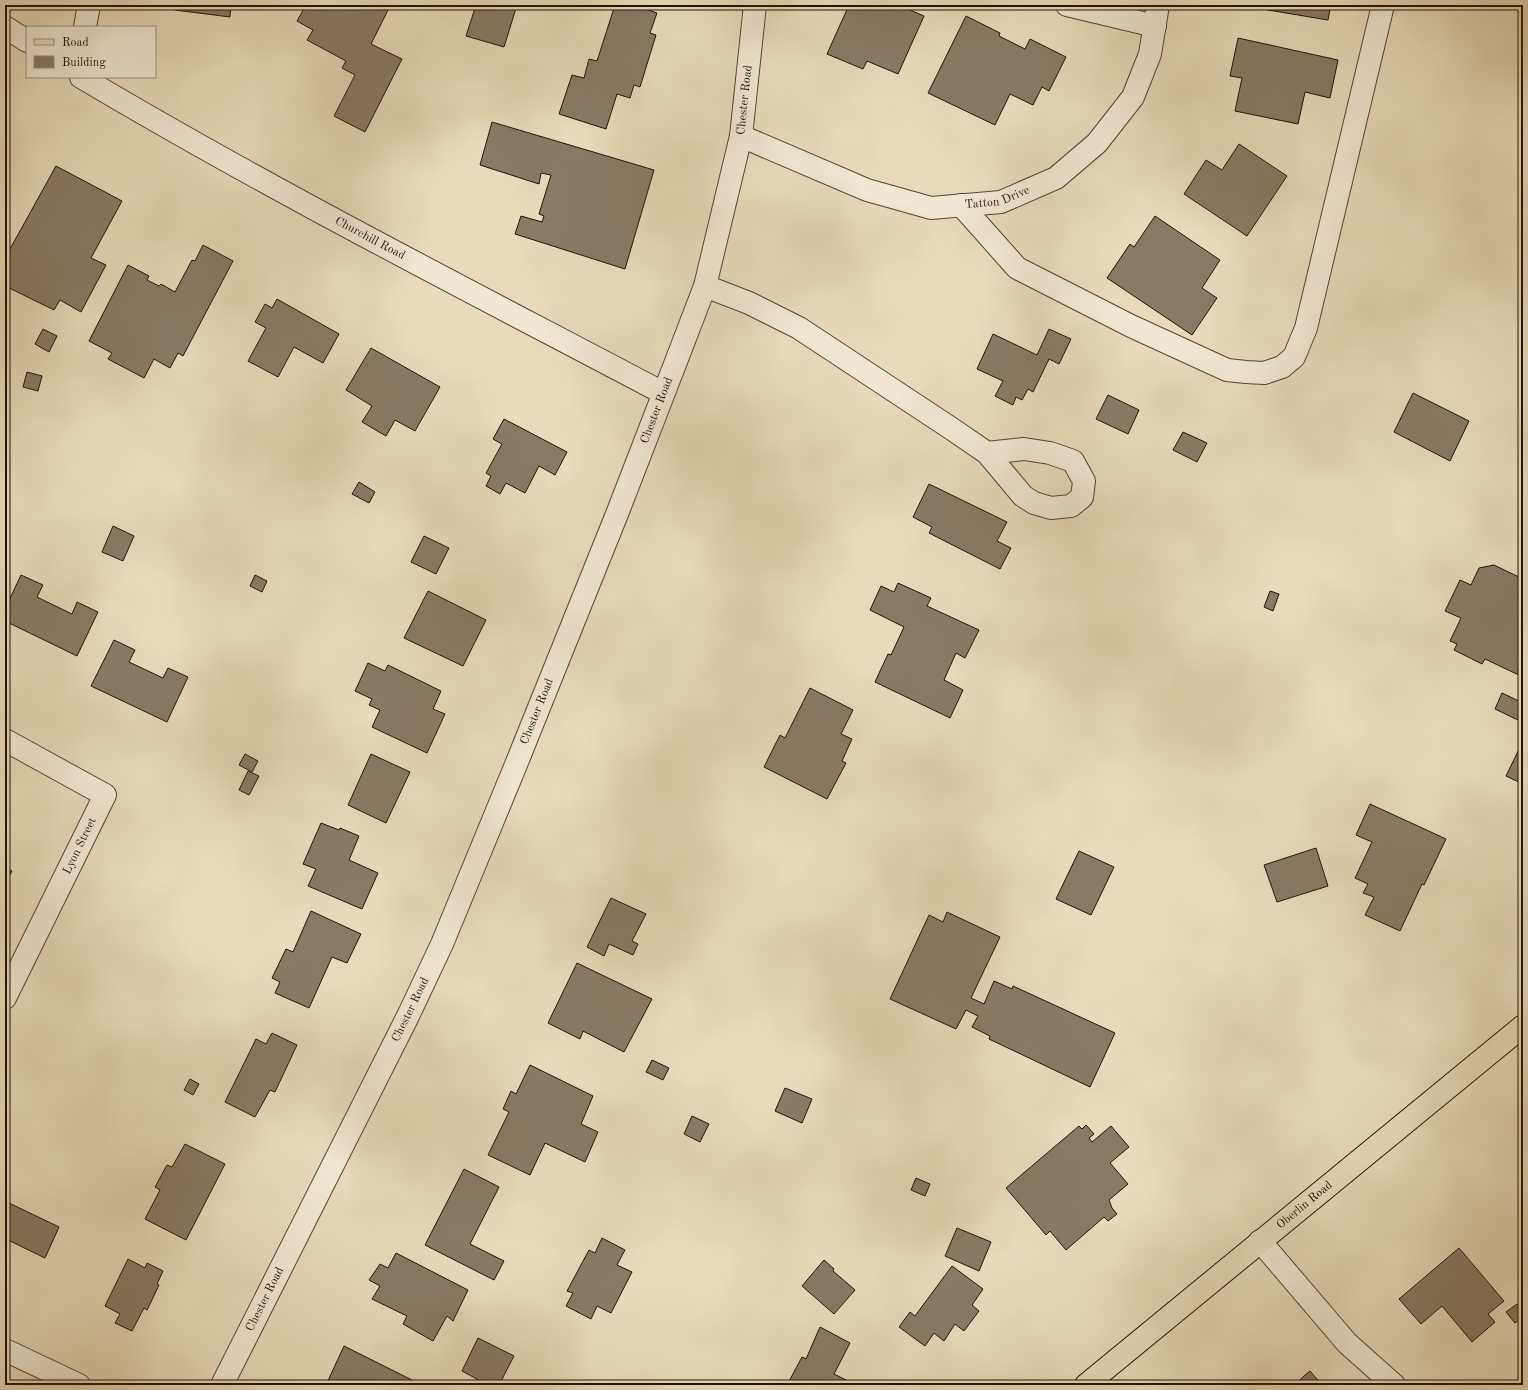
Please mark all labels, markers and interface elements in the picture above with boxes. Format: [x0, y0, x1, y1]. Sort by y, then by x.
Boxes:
legend [26, 26, 156, 78]
text: Road [62, 37, 89, 49]
text: Building [62, 57, 106, 69]
street label: Chester Road [735, 64, 755, 135]
street label: Tatton Drive [964, 184, 1032, 211]
street label: Churchill Road [333, 215, 407, 262]
street label: Chester Road [639, 376, 675, 445]
street label: Chester Road [519, 677, 556, 746]
street label: Lyon Street [61, 816, 99, 876]
street label: Chester Road [390, 976, 431, 1044]
street label: Oberlin Road [1275, 1179, 1335, 1232]
street label: Chester Road [244, 1265, 286, 1333]

